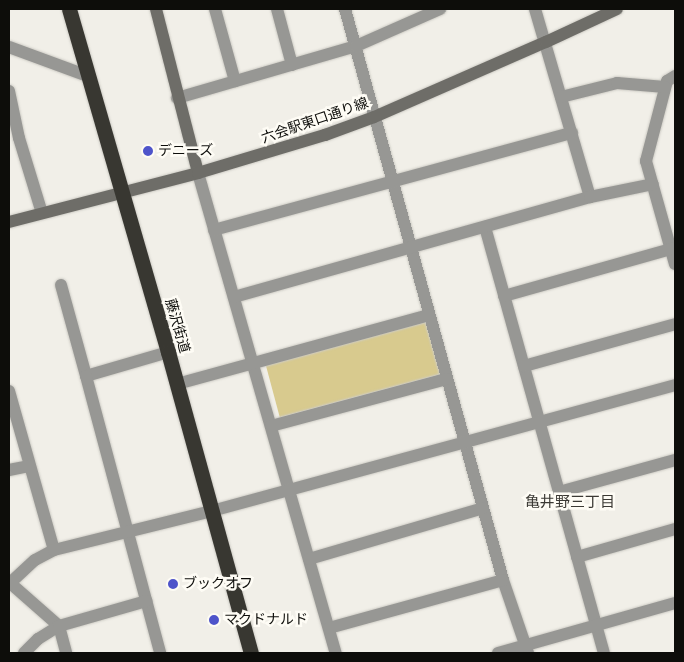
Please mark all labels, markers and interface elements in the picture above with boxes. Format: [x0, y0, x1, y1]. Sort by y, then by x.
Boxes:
street label: 六会駅東口通り線 [259, 95, 371, 147]
place label: デニーズ [158, 143, 214, 159]
marker: デニーズ [142, 145, 154, 157]
street label: 藤沢街道 [161, 297, 193, 355]
district label: 亀井野三丁目 [525, 494, 615, 512]
place label: ブックオフ [183, 576, 253, 592]
marker: ブックオフ [167, 578, 179, 590]
place label: マクドナルド [224, 612, 308, 628]
marker: マクドナルド [208, 614, 220, 626]

